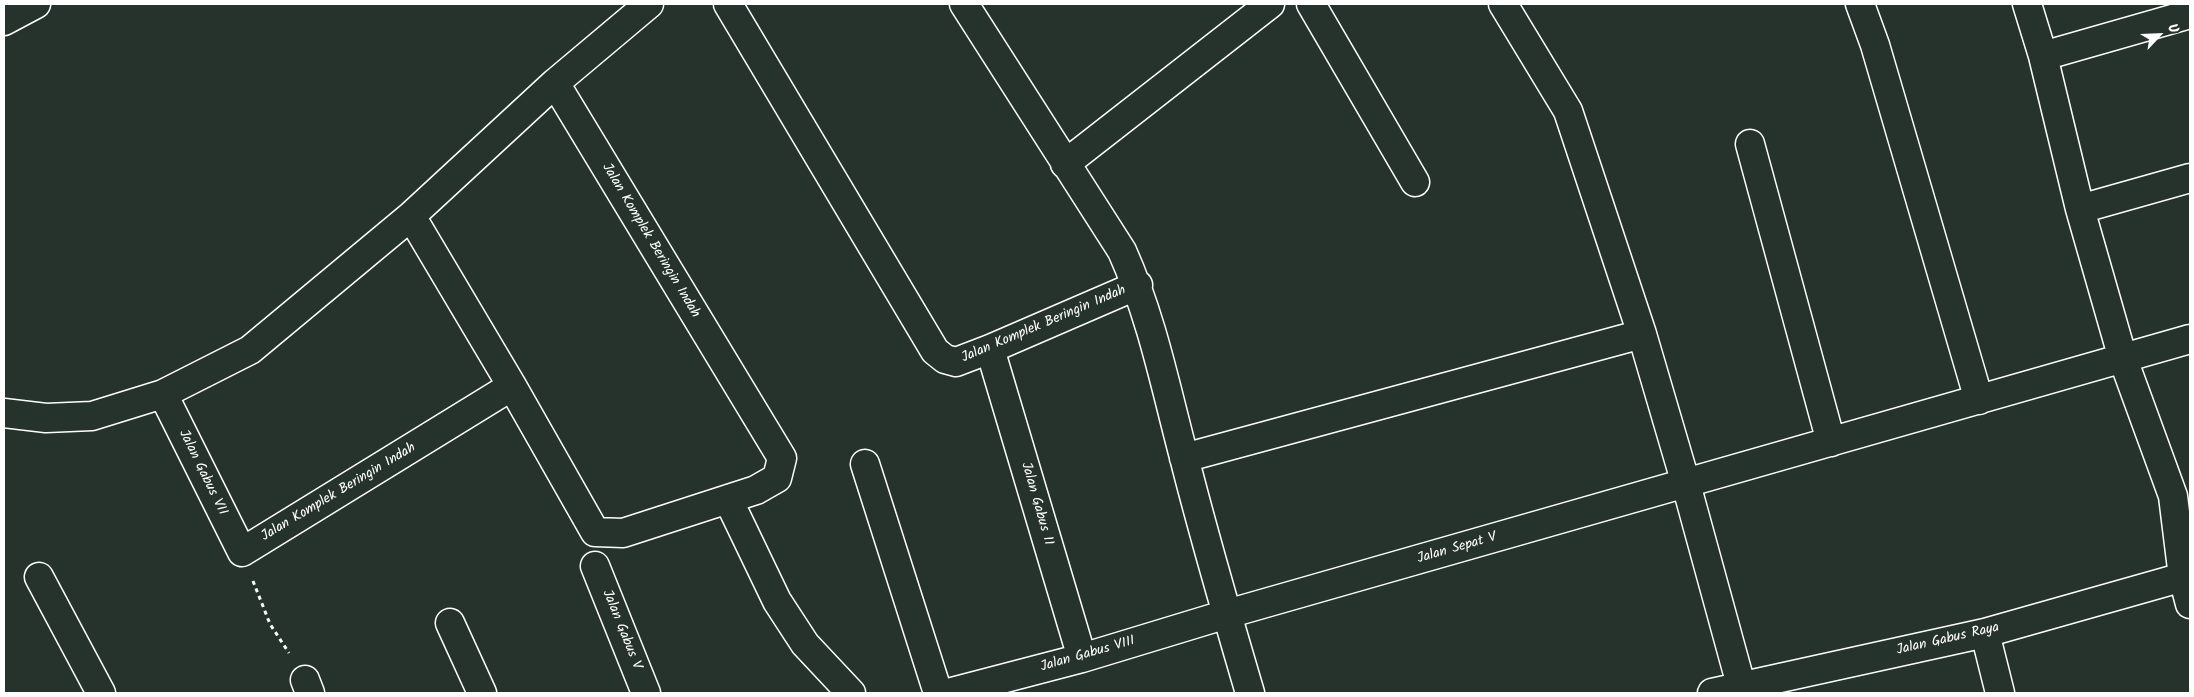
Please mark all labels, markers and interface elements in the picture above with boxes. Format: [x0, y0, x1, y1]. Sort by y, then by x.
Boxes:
north arrow [2134, 10, 2184, 60]
text: U [2161, 20, 2184, 37]
street label: Jalan Komplek Beringin Indah [597, 161, 703, 321]
street label: Jalan Komplek Beringin Indah [959, 283, 1129, 367]
street label: Jalan Gabus VII [174, 427, 230, 519]
street label: Jalan Komplek Beringin Indah [259, 440, 419, 546]
street label: Jalan Gabus II [1016, 461, 1056, 547]
street label: Jalan Sepat V [1415, 530, 1499, 568]
street label: Jalan Gabus V [597, 588, 645, 672]
street label: Jalan Gabus Raya [1895, 620, 2001, 660]
street label: Jalan Gabus VIII [1039, 633, 1137, 677]

